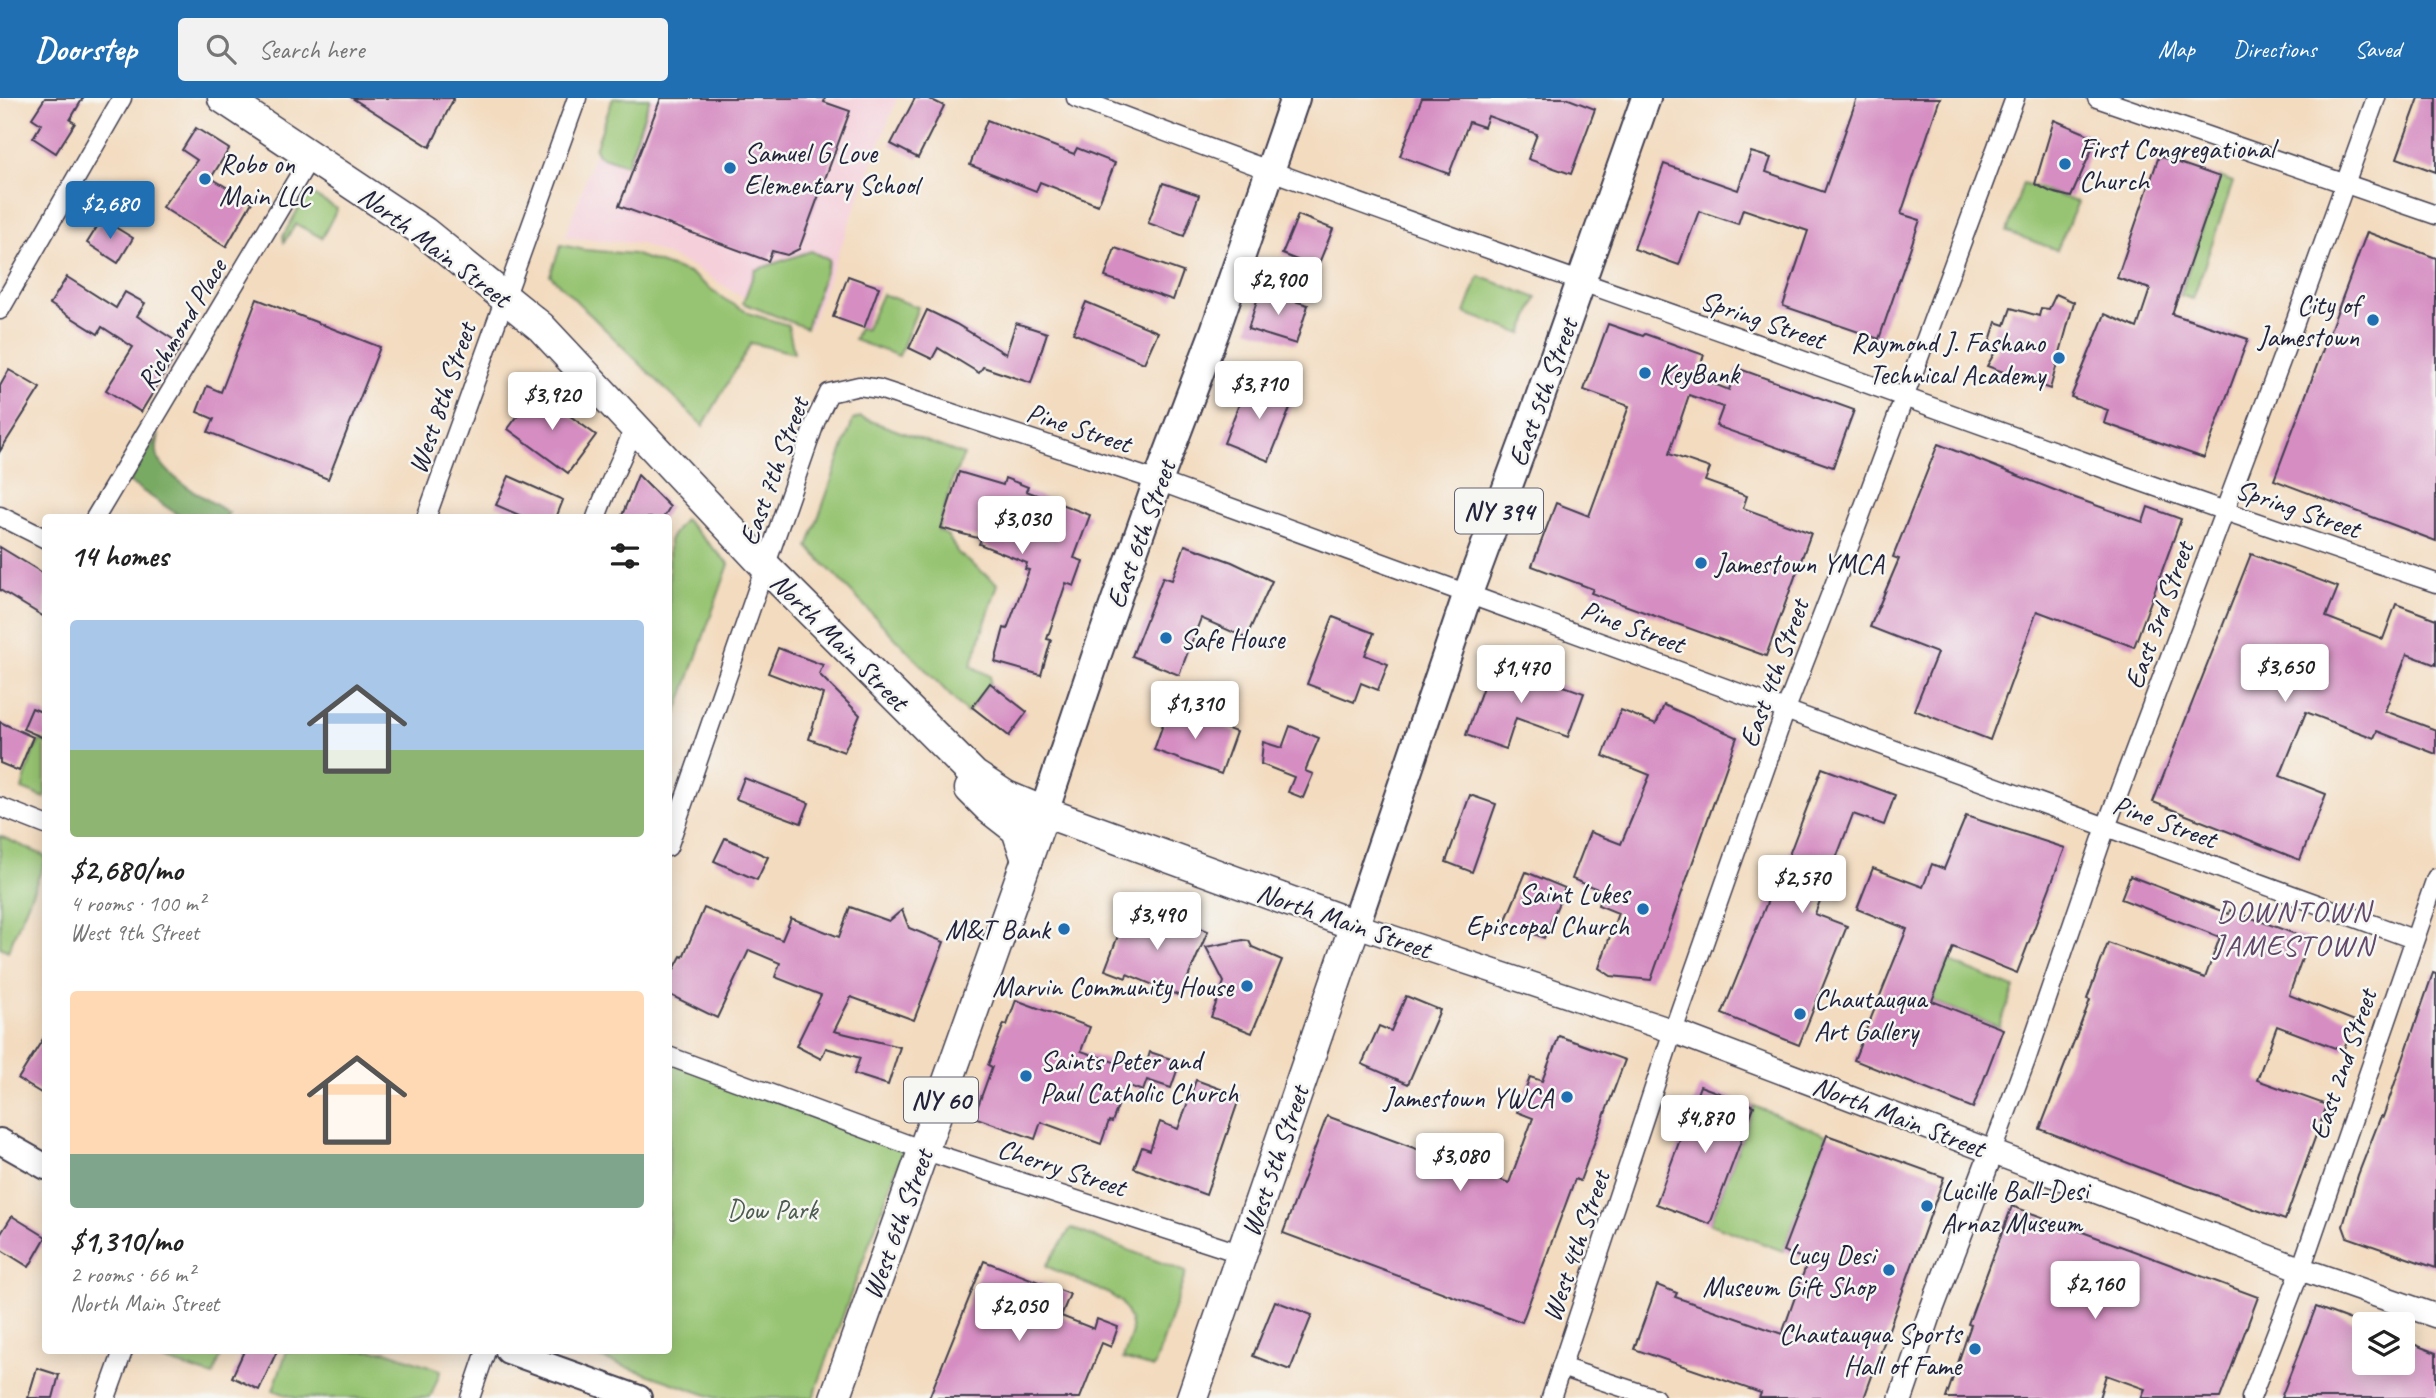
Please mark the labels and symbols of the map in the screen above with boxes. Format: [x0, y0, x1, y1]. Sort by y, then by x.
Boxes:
place label: First Congregational Church [2079, 131, 2279, 198]
place label: Samuel G Love Elementary School [744, 135, 924, 202]
place label: Robo on Main LLC [219, 146, 314, 213]
marker: First Congregational Church [2057, 156, 2073, 172]
marker: Samuel G Love Elementary School [722, 160, 738, 176]
marker: Robo on Main LLC [197, 171, 213, 187]
street label: North Main Street [352, 178, 520, 317]
pin: $2,680 [53, 181, 167, 241]
street label: Richmond Place [129, 251, 235, 396]
pin: $2,900 [1221, 258, 1335, 317]
street label: Spring Street [1696, 282, 1832, 358]
place label: City of Jamestown [2256, 287, 2366, 354]
street label: East 5th Street [1500, 311, 1586, 471]
marker: City of Jamestown [2365, 312, 2381, 328]
street label: West 8th Street [399, 316, 484, 478]
place label: Raymond J. Fashano Technical Academy [1851, 325, 2047, 392]
marker: Raymond J. Fashano Technical Academy [2051, 350, 2067, 366]
place label: KeyBank [1659, 356, 1741, 391]
pin: $3,710 [1202, 362, 1316, 421]
marker: KeyBank [1637, 365, 1653, 381]
pin: $3,920 [495, 372, 609, 432]
street label: East 7th Street [731, 390, 817, 550]
street label: Pine Street [1022, 394, 1138, 462]
street label: East 6th Street [1098, 453, 1184, 613]
street label: Spring Street [2231, 471, 2367, 547]
road number: NY 394 [1455, 488, 1543, 534]
pin: $3,030 [965, 496, 1079, 556]
street label: East 3rd Street [2116, 534, 2202, 693]
place label: Jamestown YMCA [1713, 546, 1886, 581]
marker: Jamestown YMCA [1693, 555, 1709, 571]
street label: North Main Street [763, 565, 918, 720]
street label: Pine Street [1576, 592, 1692, 662]
street label: East 4th Street [1731, 592, 1817, 752]
place label: Safe House [1180, 621, 1286, 656]
marker: Safe House [1158, 630, 1174, 646]
pin: $3,650 [2228, 644, 2342, 704]
pin: $1,470 [1464, 646, 1578, 705]
pin: $1,310 [1138, 682, 1252, 741]
street label: Pine Street [2108, 787, 2224, 857]
pin: $2,570 [1745, 856, 1859, 915]
street label: North Main Street [1252, 874, 1438, 967]
place label: Saint Lukes Episcopal Church [1466, 876, 1631, 943]
pin: $3,490 [1100, 892, 1214, 952]
district label: DOWNTOWN JAMESTOWN [2211, 892, 2378, 964]
marker: Saint Lukes Episcopal Church [1635, 901, 1651, 917]
place label: M&T Bank [945, 912, 1052, 947]
marker: M&T Bank [1056, 921, 1072, 937]
place label: Marvin Community House [992, 969, 1235, 1004]
marker: Marvin Community House [1239, 978, 1255, 994]
place label: Chautauqua Art Gallery [1814, 981, 1929, 1048]
street label: East 2nd Street [2301, 982, 2385, 1144]
marker: Chautauqua Art Gallery [1792, 1006, 1808, 1022]
place label: Saints Peter and Paul Catholic Church [1040, 1043, 1239, 1110]
marker: Saints Peter and Paul Catholic Church [1018, 1068, 1034, 1084]
street label: North Main Street [1808, 1068, 1992, 1166]
road number: NY 60 [904, 1077, 978, 1122]
street label: West 5th Street [1232, 1079, 1317, 1241]
place label: Jamestown YWCA [1382, 1080, 1555, 1115]
marker: Jamestown YWCA [1559, 1089, 1575, 1105]
pin: $4,870 [1648, 1096, 1762, 1155]
street label: Cherry Street [994, 1130, 1133, 1205]
pin: $3,080 [1403, 1134, 1517, 1193]
street label: West 6th Street [854, 1142, 942, 1304]
street label: West 4th Street [1533, 1164, 1618, 1326]
place label: Lucille Ball-Desi Arnaz Museum [1941, 1173, 2092, 1240]
park label: Dow Park [727, 1192, 819, 1227]
marker: Lucille Ball-Desi Arnaz Museum [1919, 1198, 1935, 1214]
place label: Lucy Desi Museum Gift Shop [1703, 1237, 1879, 1304]
marker: Lucy Desi Museum Gift Shop [1881, 1262, 1897, 1278]
pin: $2,160 [2038, 1262, 2152, 1321]
pin: $2,050 [962, 1284, 1076, 1343]
place label: Chautauqua Sports Hall of Fame [1779, 1316, 1963, 1383]
marker: Chautauqua Sports Hall of Fame [1967, 1341, 1983, 1357]

